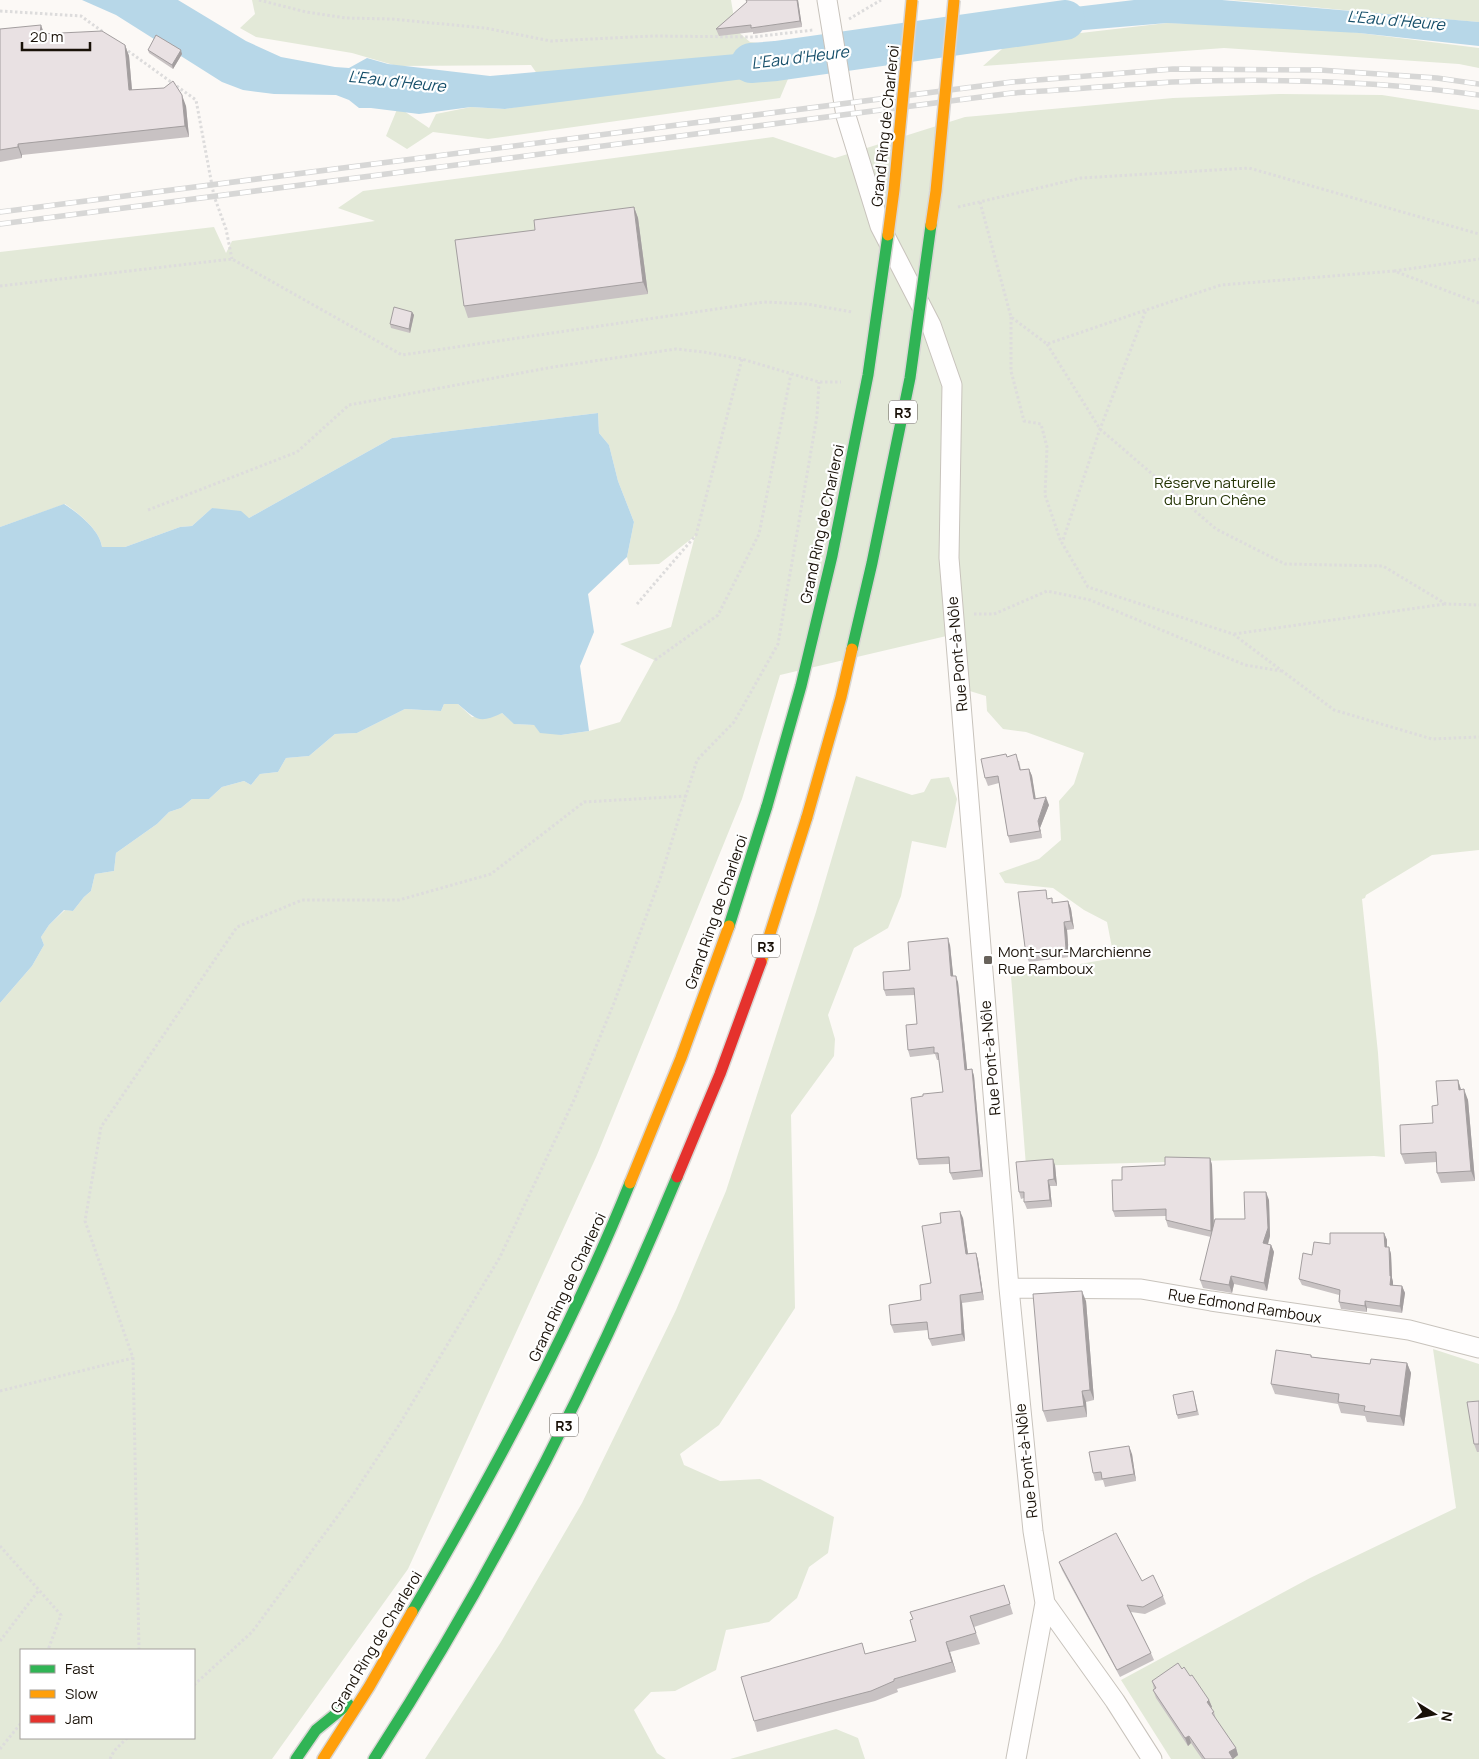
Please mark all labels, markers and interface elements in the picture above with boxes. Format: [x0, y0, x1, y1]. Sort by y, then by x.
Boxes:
water label: L'Eau d'Heure [1346, 5, 1447, 35]
scale bar [22, 20, 90, 52]
text: 20 m [30, 26, 63, 47]
water label: L'Eau d'Heure [750, 40, 852, 74]
street label: Grand Ring de Charleroi [866, 44, 904, 208]
water label: L'Eau d'Heure [347, 65, 449, 97]
road number: R3 [889, 401, 917, 424]
street label: Grand Ring de Charleroi [795, 442, 849, 606]
park label: Réserve naturelle du Brun Chêne [1154, 472, 1276, 510]
street label: Rue Pont-à-Nôle [941, 595, 972, 712]
street label: Grand Ring de Charleroi [680, 832, 752, 992]
road number: R3 [752, 934, 780, 958]
place label: Mont-sur-Marchienne Rue Ramboux [998, 941, 1151, 979]
marker: Mont-sur-Marchienne Rue Ramboux [982, 954, 994, 966]
street label: Rue Pont-à-Nôle [974, 999, 1005, 1116]
street label: Grand Ring de Charleroi [523, 1209, 611, 1365]
street label: Rue Edmond Ramboux [1167, 1284, 1323, 1329]
street label: Rue Pont-à-Nôle [1010, 1402, 1042, 1519]
road number: R3 [550, 1414, 578, 1436]
street label: Grand Ring de Charleroi [325, 1567, 427, 1717]
legend [20, 1649, 195, 1739]
text: Fast [65, 1658, 94, 1679]
text: Slow [65, 1683, 98, 1704]
north arrow [1409, 1689, 1459, 1739]
text: Jam [65, 1708, 93, 1729]
text: N [1437, 1710, 1458, 1723]

